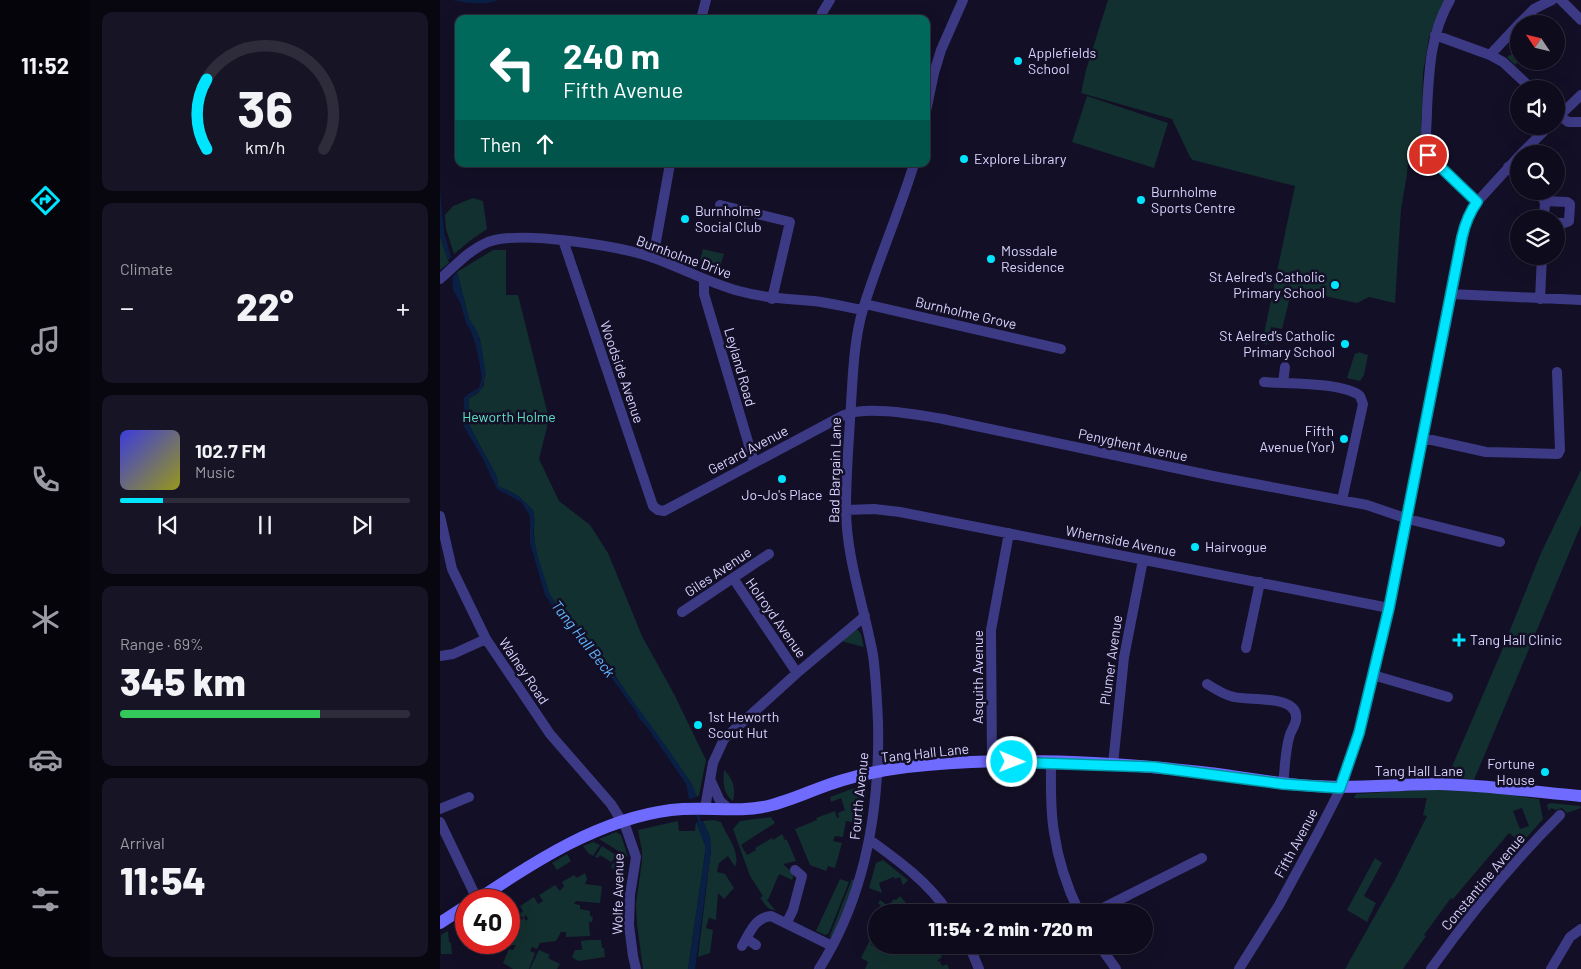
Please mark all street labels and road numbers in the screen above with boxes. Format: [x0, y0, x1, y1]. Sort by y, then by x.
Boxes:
street label: Burnholme Drive [634, 231, 734, 282]
street label: Burnholme Grove [914, 293, 1018, 332]
street label: Woodside Avenue [597, 318, 648, 425]
street label: Leyland Road [721, 326, 760, 408]
street label: Bad Bargain Lane [825, 417, 844, 523]
street label: Gerard Avenue [705, 421, 791, 478]
street label: Penyghent Avenue [1077, 425, 1189, 464]
street label: Whernside Avenue [1064, 521, 1178, 560]
street label: Giles Avenue [681, 543, 754, 600]
street label: Holroyd Avenue [743, 575, 810, 661]
street label: Plumer Avenue [1096, 614, 1125, 706]
street label: Asquith Avenue [969, 630, 986, 724]
street label: Walney Road [496, 634, 553, 707]
street label: Tang Hall Lane [880, 739, 970, 766]
street label: Fourth Avenue [845, 751, 872, 840]
street label: Tang Hall Lane [1375, 762, 1463, 779]
street label: Fifth Avenue [1270, 805, 1321, 881]
street label: Constantine Avenue [1437, 830, 1528, 934]
street label: Wolfe Avenue [608, 853, 627, 935]

